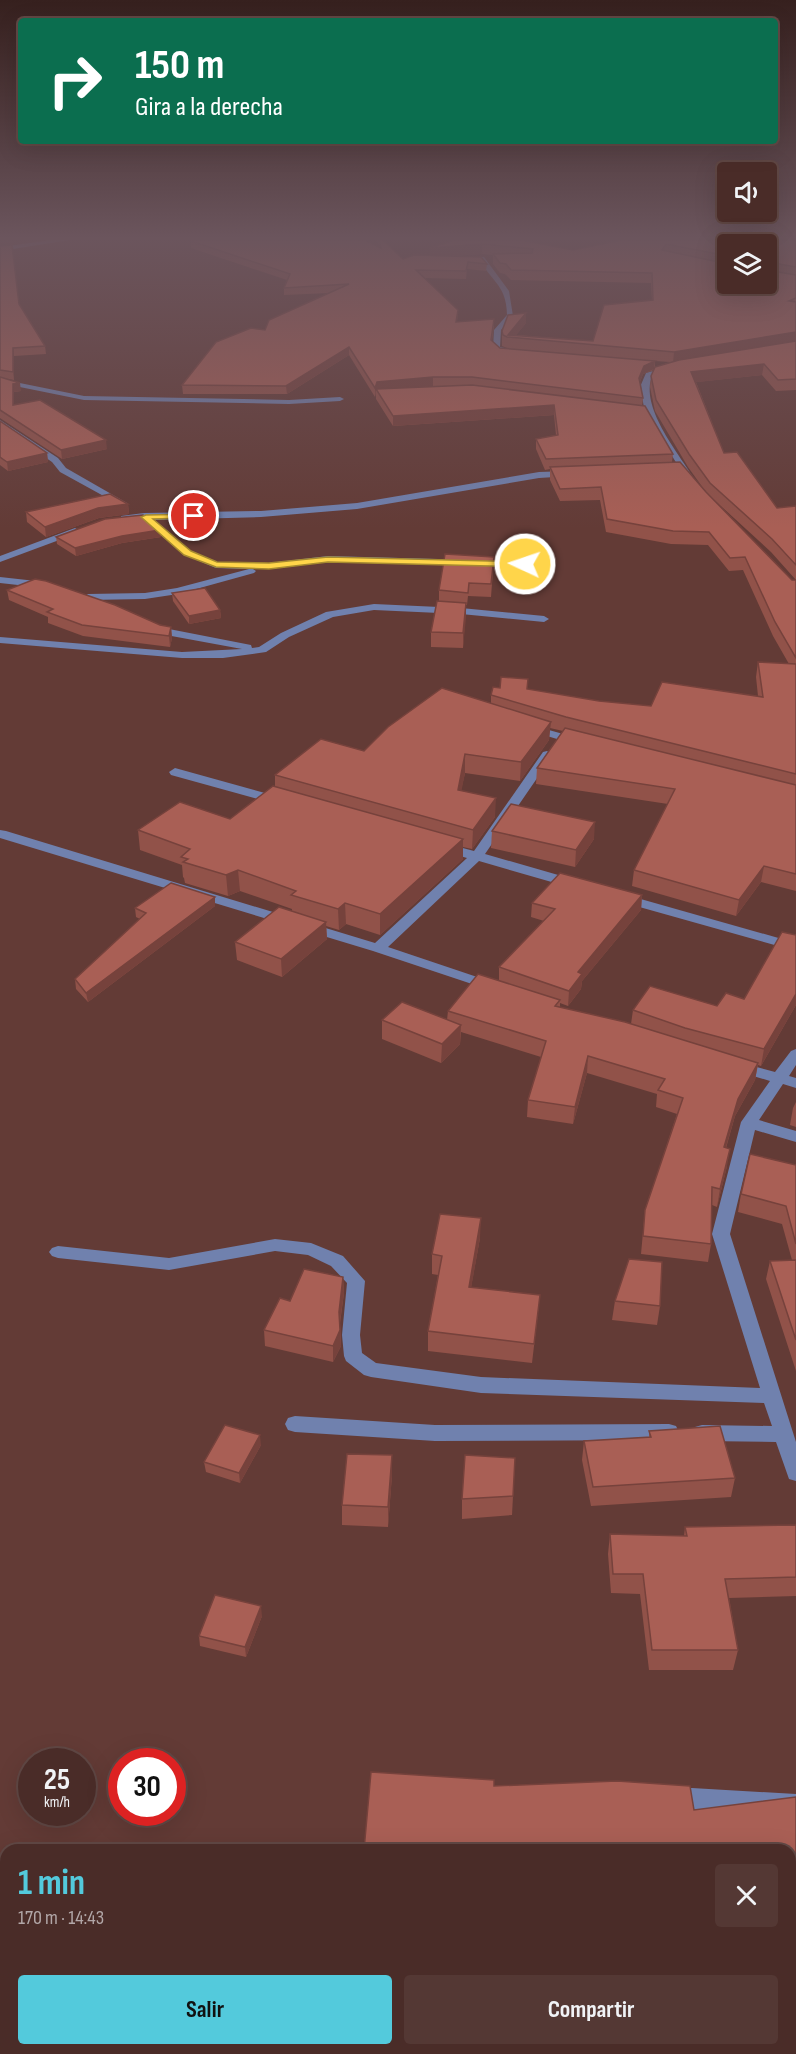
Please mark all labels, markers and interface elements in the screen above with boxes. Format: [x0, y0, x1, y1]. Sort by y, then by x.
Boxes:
text: 150 m [135, 40, 224, 91]
icon: right [36, 42, 114, 120]
text: Gira a la derecha [135, 91, 283, 123]
map controls [717, 162, 777, 294]
button: sound [717, 162, 777, 222]
button: layers [717, 234, 777, 294]
pin [168, 490, 219, 541]
icon: arrive [177, 499, 210, 532]
position arrow [493, 532, 557, 596]
speed limit sign: 30 [108, 1748, 186, 1826]
text: 25 [44, 1762, 70, 1798]
text: km/h [44, 1793, 70, 1812]
text: 1 min [18, 1862, 85, 1905]
button: close [715, 1864, 778, 1927]
text: 170 m · 14:43 [18, 1906, 104, 1930]
button: Salir [18, 1975, 392, 2044]
button: Compartir [404, 1975, 778, 2044]

